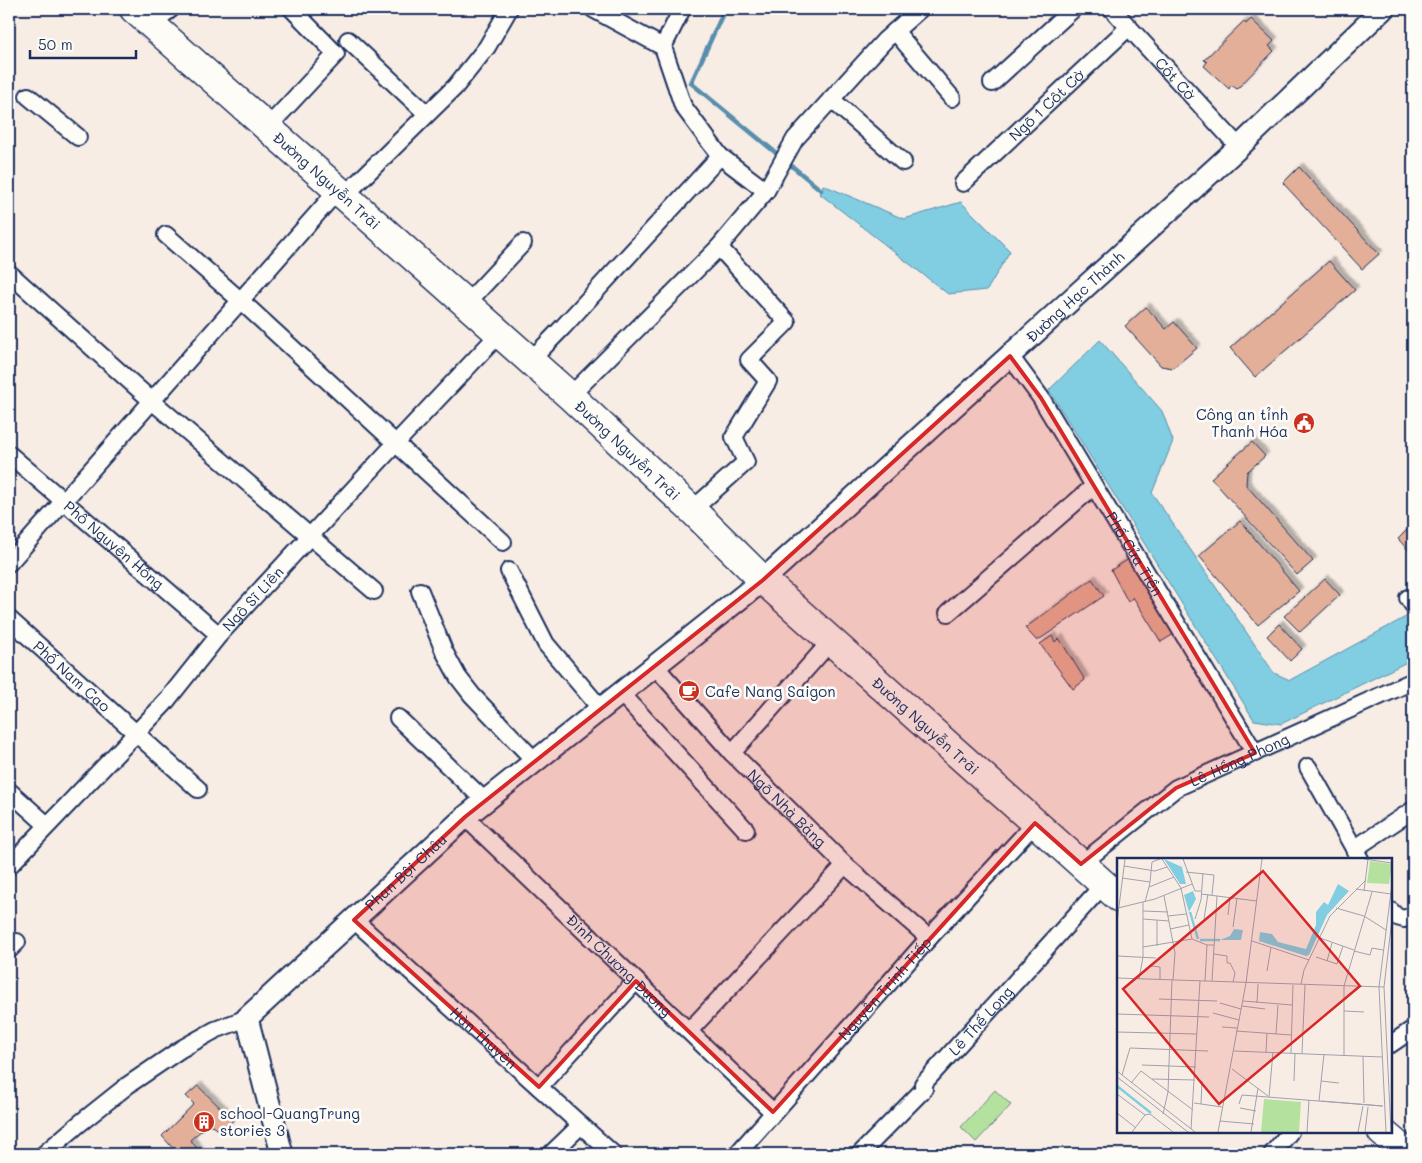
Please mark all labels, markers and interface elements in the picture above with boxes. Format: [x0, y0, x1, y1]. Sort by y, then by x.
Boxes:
scale bar [30, 28, 136, 60]
text: 50 m [38, 34, 73, 54]
street label: Cột Cờ [1151, 53, 1201, 104]
street label: Ngõ 1 Cột Cờ [1004, 64, 1089, 145]
street label: Đường Nguyễn Trãi [269, 127, 385, 234]
street label: Đường Hạc Thành [1021, 247, 1128, 346]
street label: Đường Nguyễn Trãi [571, 396, 685, 504]
place label: Công an tỉnh Thanh Hóa [1196, 404, 1288, 441]
public building icon: Công an tỉnh Thanh Hóa [1292, 411, 1316, 435]
street label: Phố Nguyên Hồng [60, 496, 169, 594]
street label: Phố Cửa Tiền [1102, 508, 1168, 600]
street label: Ngô Sĩ Liên [218, 562, 288, 635]
street label: Phố Nam Cao [29, 636, 115, 716]
street label: Đường Nguyễn Trãi [868, 672, 984, 779]
cafe icon: Cafe Nang Saigon [677, 679, 701, 703]
place label: Cafe Nang Saigon [705, 681, 836, 701]
street label: Lê Hồng Phong [1186, 728, 1292, 791]
street label: Ngõ Nhà Bảng [744, 764, 831, 851]
street label: Phan Bội Châu [360, 829, 451, 915]
inset map [1117, 858, 1392, 1133]
street label: Đinh Chương Dương [562, 910, 677, 1021]
street label: Nguyễn Trinh Tiếp [833, 932, 936, 1044]
street label: Lê Thế Long [944, 981, 1017, 1059]
street label: Hàn Thuyên [446, 1002, 522, 1073]
place label: school-QuangTrung stories 3 [220, 1103, 360, 1140]
building icon: school-QuangTrung stories 3 [192, 1110, 216, 1134]

